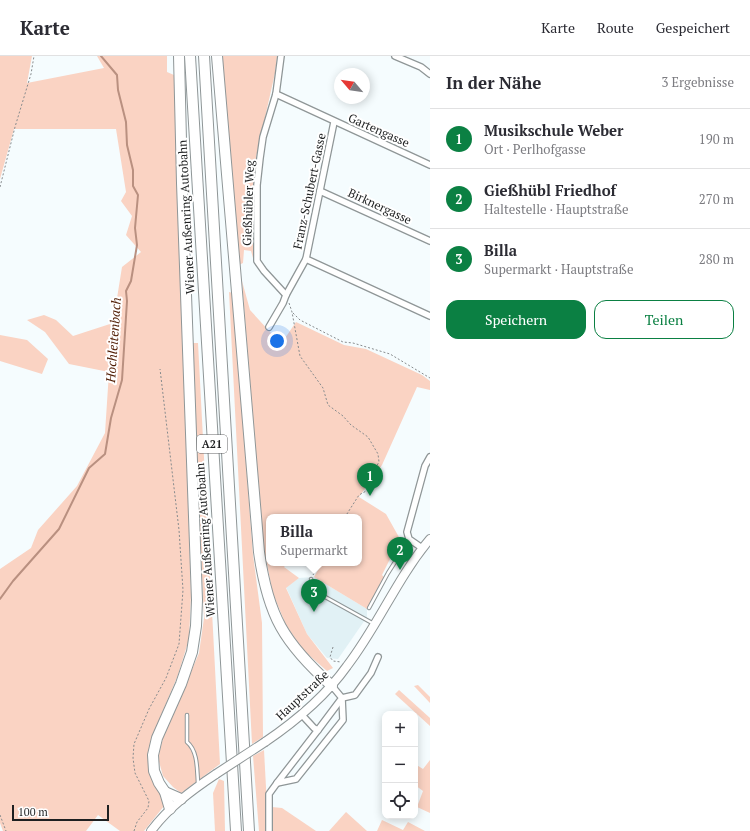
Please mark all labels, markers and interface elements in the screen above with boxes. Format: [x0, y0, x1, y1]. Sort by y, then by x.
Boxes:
text: Karte [20, 15, 70, 40]
text: Karte [541, 18, 575, 37]
text: Route [597, 18, 634, 37]
text: Gespeichert [656, 18, 730, 37]
north arrow [334, 68, 370, 104]
text: In der Nähe [446, 71, 541, 94]
text: 3 Ergebnisse [661, 73, 734, 91]
street label: Gartengasse [346, 110, 412, 150]
text: Musikschule Weber [484, 120, 624, 140]
text: 1 [455, 130, 463, 148]
text: 190 m [699, 130, 734, 148]
street label: Franz-Schubert-Gasse [289, 132, 329, 250]
street label: Wiener Außenring Autobahn [174, 139, 198, 295]
text: Ort · Perlhofgasse [484, 140, 586, 158]
street label: Gießhübler Weg [239, 159, 257, 246]
text: Gießhübl Friedhof [484, 180, 616, 200]
street label: Birknergasse [346, 185, 414, 227]
text: 2 [455, 190, 463, 208]
text: 270 m [699, 190, 734, 208]
text: Haltestelle · Hauptstraße [484, 200, 628, 218]
text: Billa [484, 240, 517, 260]
text: 3 [455, 250, 463, 268]
text: 280 m [699, 250, 734, 268]
text: Supermarkt · Hauptstraße [484, 260, 633, 278]
water label: Hochleitenbach [101, 297, 125, 384]
button: Speichern [446, 300, 586, 339]
button: Teilen [594, 300, 734, 339]
your location [267, 331, 287, 351]
road number: A21 [197, 435, 227, 453]
street label: Wiener Außenring Autobahn [192, 462, 218, 618]
pin: 1 [357, 463, 383, 496]
popup [266, 514, 362, 566]
text: Billa [280, 521, 313, 541]
pin: 2 [387, 537, 413, 570]
text: Supermarkt [280, 541, 348, 559]
pin: 3 [301, 579, 327, 612]
street label: Hauptstraße [272, 667, 332, 723]
map controls [382, 711, 418, 819]
button: + [382, 711, 418, 747]
button: − [382, 747, 418, 783]
button: locate [382, 783, 418, 819]
scale bar [12, 803, 109, 822]
text: 100 m [18, 805, 48, 819]

